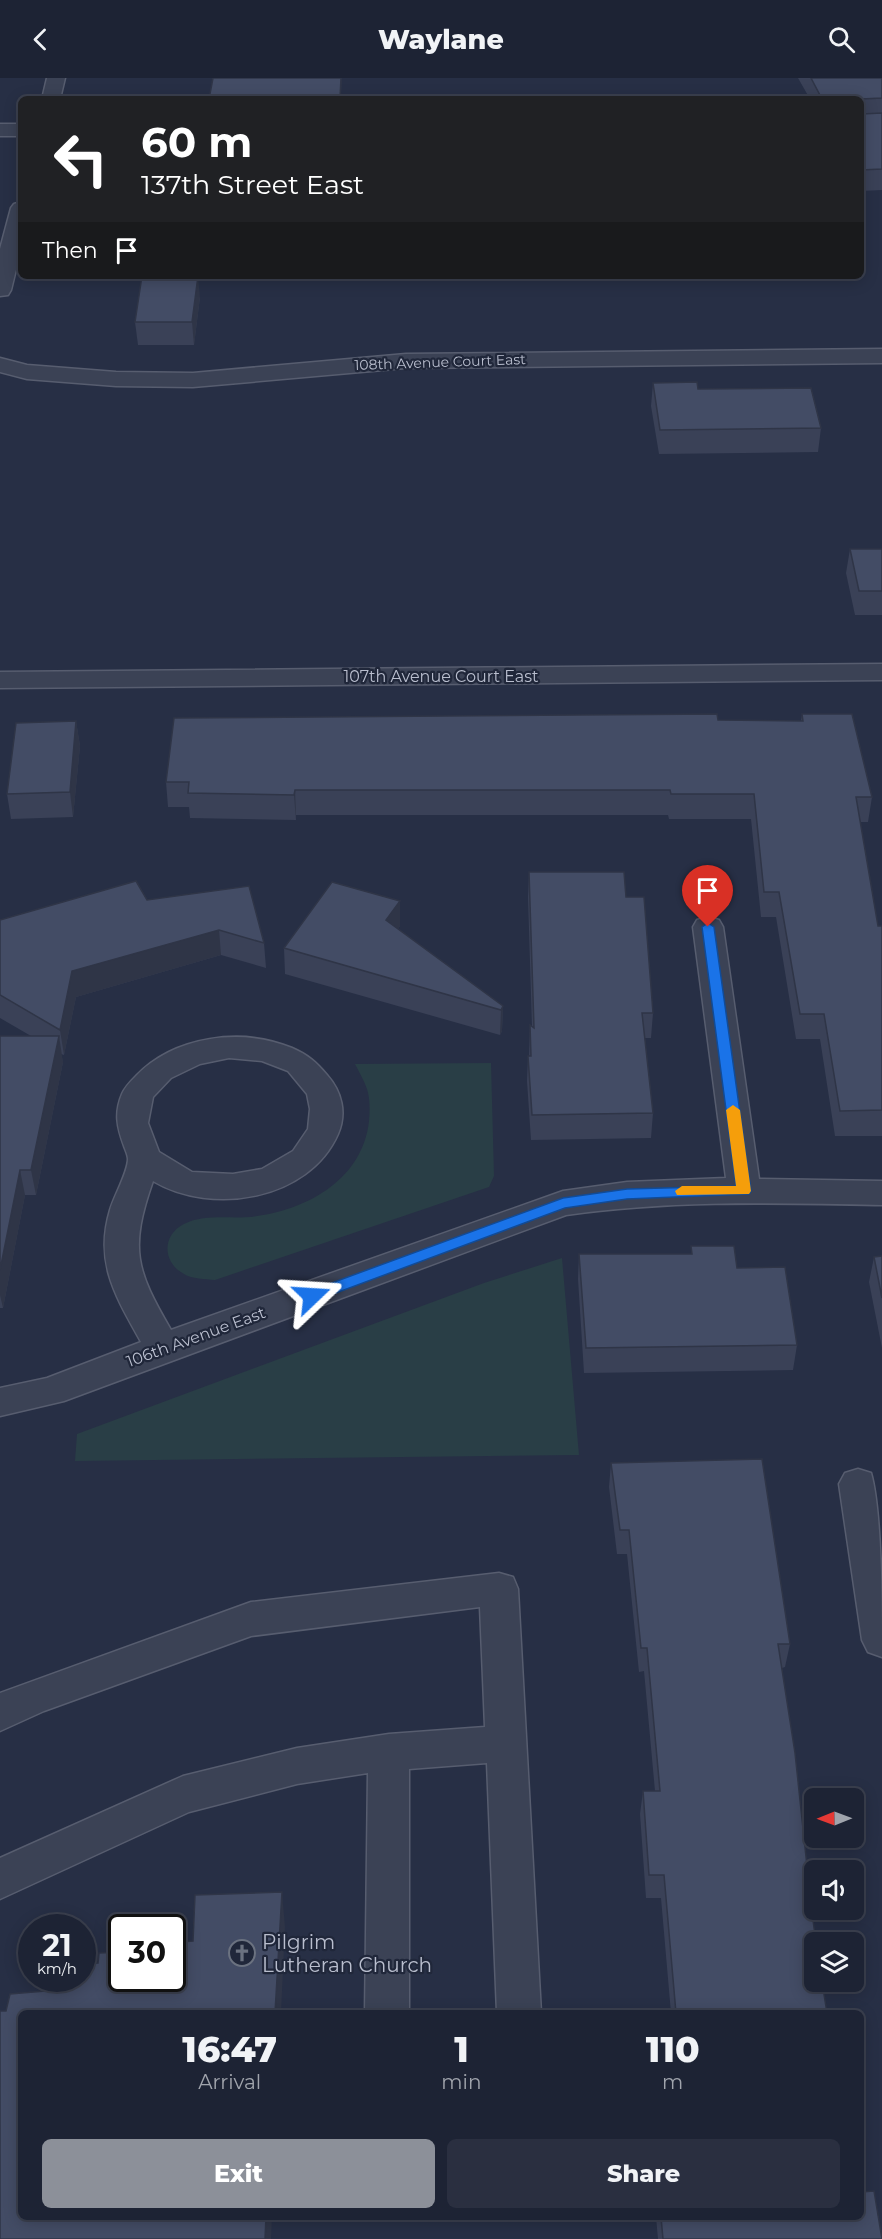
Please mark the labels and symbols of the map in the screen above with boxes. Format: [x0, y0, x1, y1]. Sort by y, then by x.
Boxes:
street label: 108th Avenue Court East [354, 350, 526, 374]
street label: 107th Avenue Court East [344, 667, 539, 686]
pin [682, 865, 733, 927]
position arrow [280, 1264, 344, 1328]
street label: 106th Avenue East [124, 1303, 269, 1371]
north arrow [804, 1788, 864, 1848]
speed limit sign: 30 [108, 1914, 186, 1992]
place label: Pilgrim Lutheran Church [262, 1930, 432, 1977]
church icon: Pilgrim Lutheran Church [227, 1938, 257, 1968]

